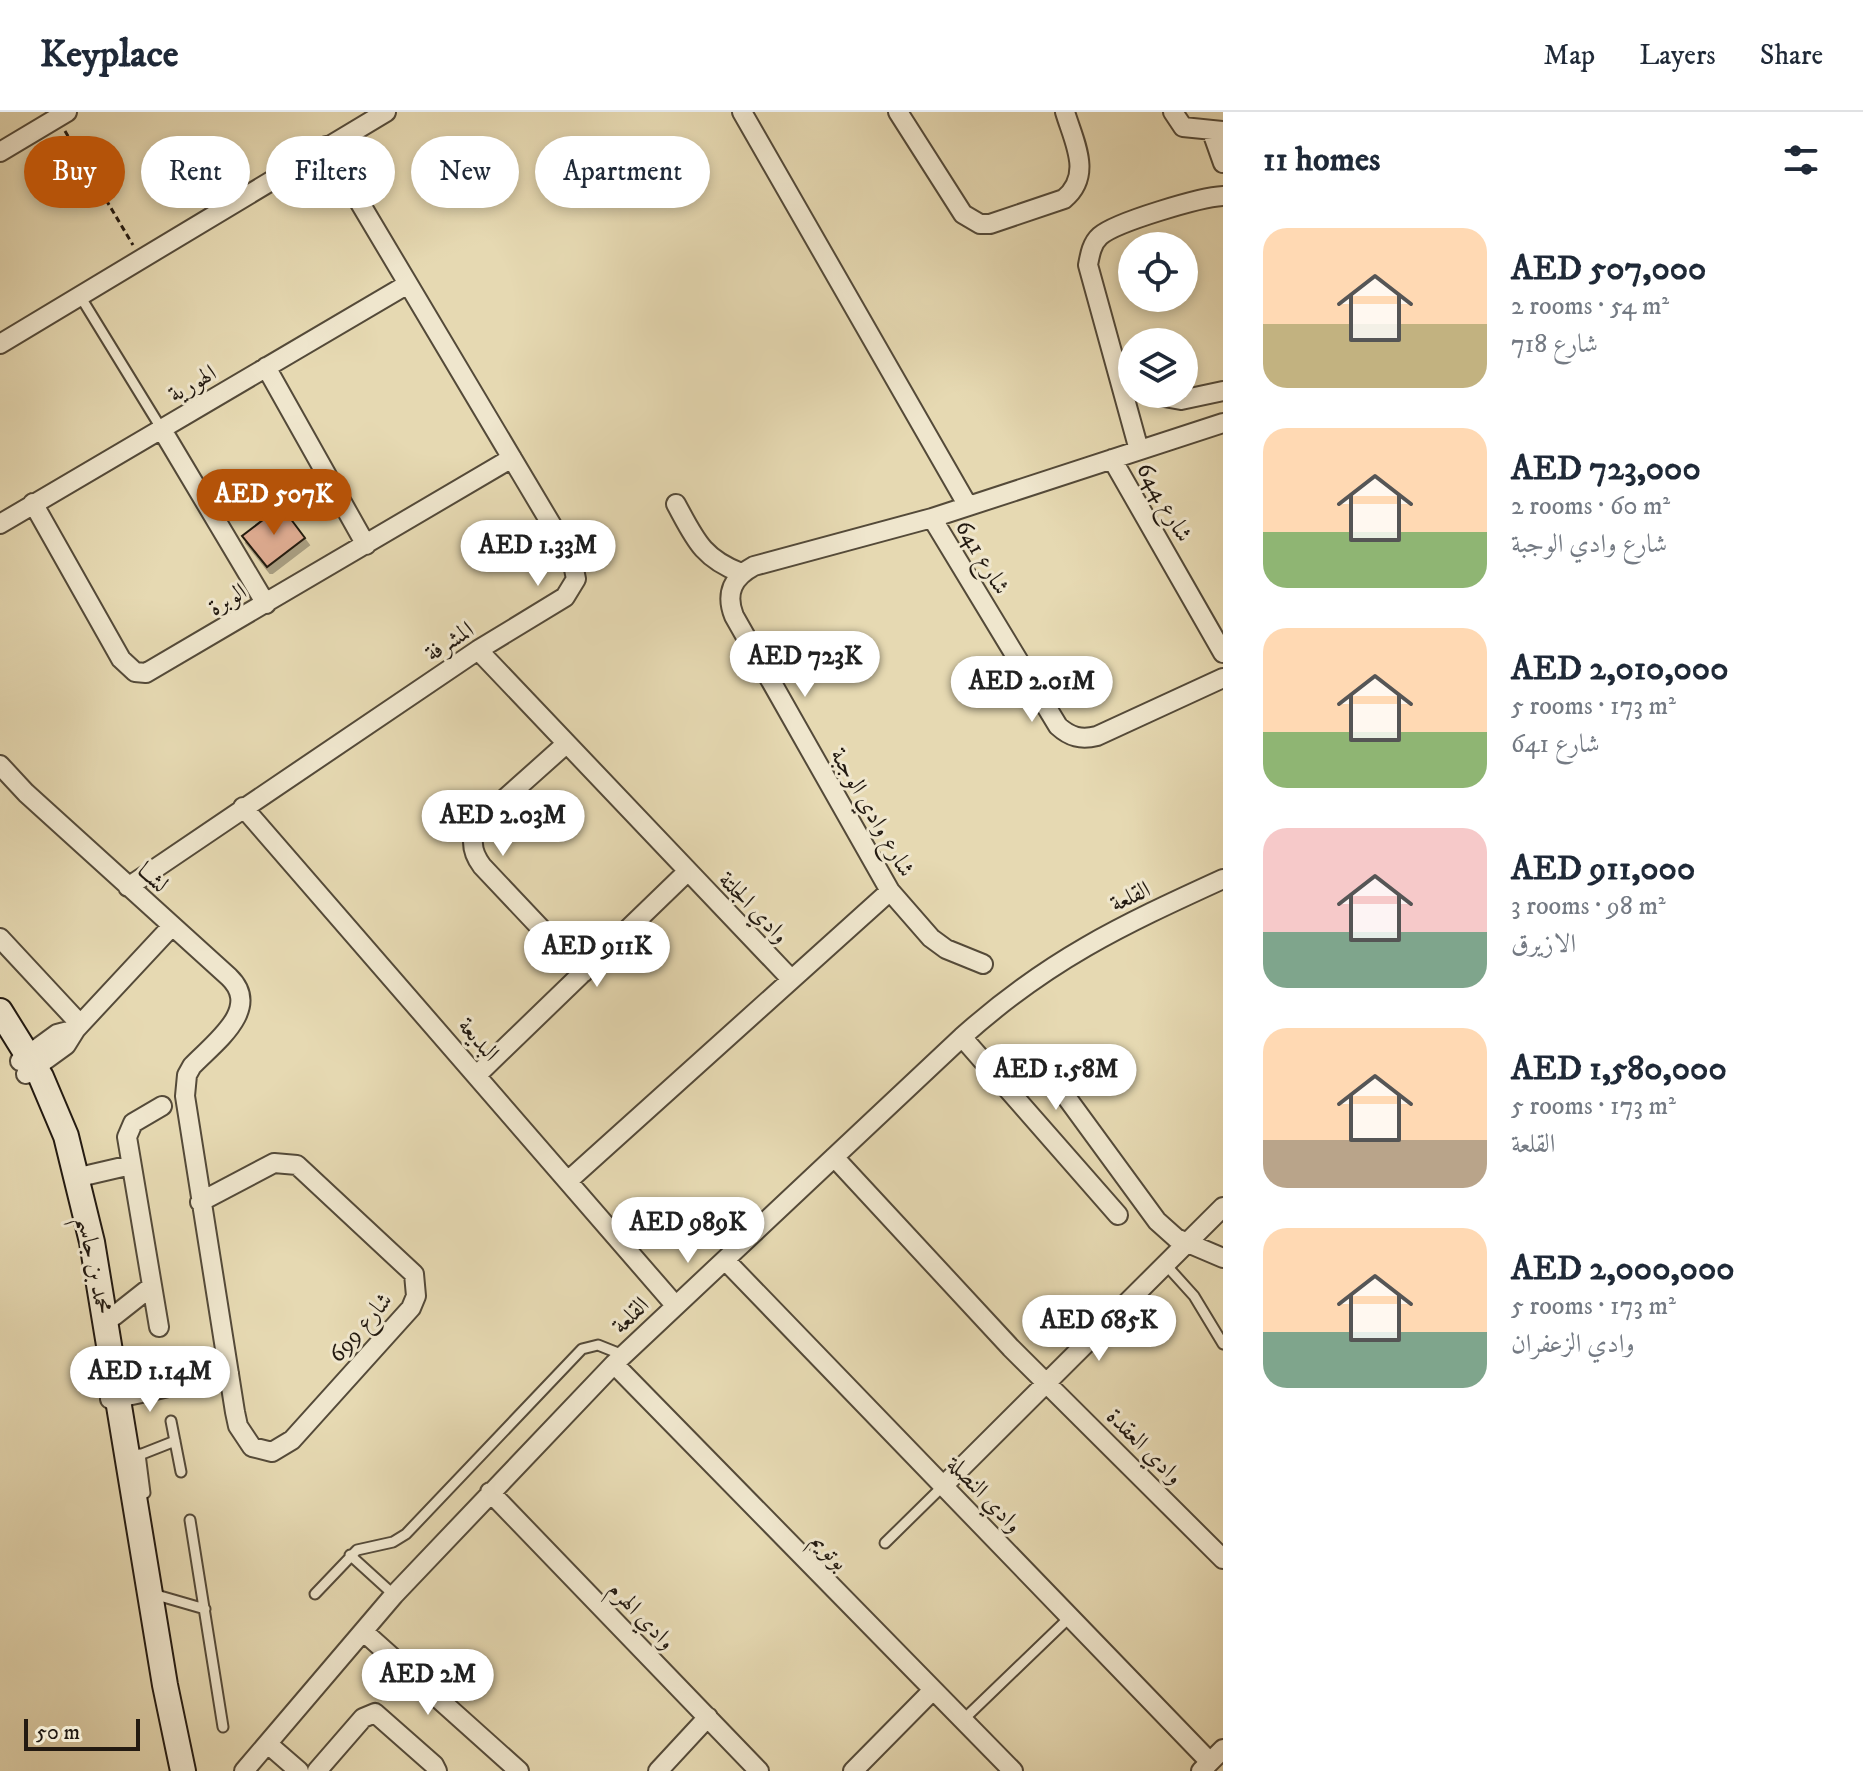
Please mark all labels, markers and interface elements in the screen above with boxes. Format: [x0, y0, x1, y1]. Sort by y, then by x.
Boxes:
text: Keyplace [40, 31, 179, 79]
text: Map [1544, 38, 1595, 73]
text: Layers [1639, 38, 1716, 73]
text: Share [1760, 38, 1823, 73]
chip: Buy [24, 136, 125, 208]
chip: Rent [141, 136, 250, 208]
chip: Filters [266, 136, 395, 208]
chip: New [411, 136, 519, 208]
chip: Apartment [535, 136, 710, 208]
icon: filters [1779, 138, 1823, 182]
text: 11 homes [1263, 139, 1380, 181]
map controls [1118, 232, 1198, 408]
button: locate [1118, 232, 1198, 312]
text: AED 507,000 [1511, 248, 1706, 290]
icon: home [1327, 260, 1423, 356]
text: 2 rooms · 54 m² [1511, 290, 1669, 323]
button: layers [1118, 328, 1198, 408]
text: شارع 718 [1511, 328, 1598, 361]
street label: الهورية [163, 358, 222, 410]
text: AED 723,000 [1511, 448, 1701, 490]
street label: شارع 644 [1126, 457, 1199, 550]
icon: home [1327, 460, 1423, 556]
pin: AED 507K [191, 469, 357, 537]
text: AED 507K [215, 478, 333, 511]
text: 2 rooms · 60 m² [1511, 490, 1670, 523]
street label: شارع 641 [945, 515, 1016, 602]
pin: AED 1.33M [446, 520, 630, 588]
text: شارع وادي الوجبة [1511, 528, 1667, 561]
text: AED 1.33M [479, 529, 597, 562]
street label: الوبرة [203, 577, 252, 623]
street label: المشرفة [419, 615, 480, 669]
pin: AED 723K [722, 631, 888, 699]
text: AED 723K [748, 640, 862, 673]
text: AED 2,010,000 [1511, 648, 1728, 690]
pin: AED 2.01M [940, 656, 1124, 724]
icon: home [1327, 660, 1423, 756]
text: AED 2.01M [969, 665, 1095, 698]
text: 5 rooms · 173 m² [1511, 690, 1676, 723]
text: شارع 641 [1511, 728, 1600, 761]
street label: شارع وادي الوجبة [820, 743, 921, 884]
pin: AED 2.03M [411, 790, 595, 858]
text: AED 2.03M [440, 799, 566, 832]
text: AED 911,000 [1511, 848, 1695, 890]
street label: لشــا [130, 856, 174, 900]
icon: home [1327, 860, 1423, 956]
street label: وادي الجلتة [709, 865, 795, 952]
street label: القلعة [1105, 875, 1155, 919]
text: 3 rooms · 98 m² [1511, 890, 1666, 923]
pin: AED 911K [514, 921, 680, 989]
text: الازيرق [1511, 928, 1576, 961]
text: AED 911K [542, 930, 652, 963]
street label: البديعة [451, 1011, 506, 1068]
pin: AED 1.58M [964, 1044, 1148, 1112]
text: AED 1,580,000 [1511, 1048, 1727, 1090]
text: AED 1.58M [994, 1053, 1118, 1086]
icon: home [1327, 1060, 1423, 1156]
text: 5 rooms · 173 m² [1511, 1090, 1676, 1123]
text: القلعة [1511, 1128, 1556, 1161]
pin: AED 989K [605, 1197, 771, 1265]
text: AED 989K [629, 1206, 747, 1239]
street label: محمد بن جاسم [62, 1214, 118, 1318]
text: AED 2,000,000 [1511, 1248, 1735, 1290]
icon: home [1327, 1260, 1423, 1356]
street label: شارع 699 [322, 1286, 402, 1372]
text: 5 rooms · 173 m² [1511, 1290, 1676, 1323]
street label: القلعة [605, 1291, 656, 1341]
pin: AED 685K [1016, 1295, 1182, 1363]
text: AED 685K [1040, 1304, 1158, 1337]
text: وادي الزعفران [1511, 1328, 1635, 1361]
pin: AED 1.14M [58, 1346, 242, 1414]
text: AED 1.14M [88, 1355, 212, 1388]
street label: وادي العقدة [1097, 1402, 1189, 1494]
street label: وادي النصلة [937, 1449, 1028, 1542]
street label: بوتويم [800, 1526, 855, 1581]
street label: وادي الهرم [598, 1575, 681, 1660]
pin: AED 2M [363, 1649, 493, 1717]
text: AED 2M [380, 1658, 476, 1691]
scale bar [24, 1715, 140, 1751]
text: 50 m [36, 1719, 80, 1746]

